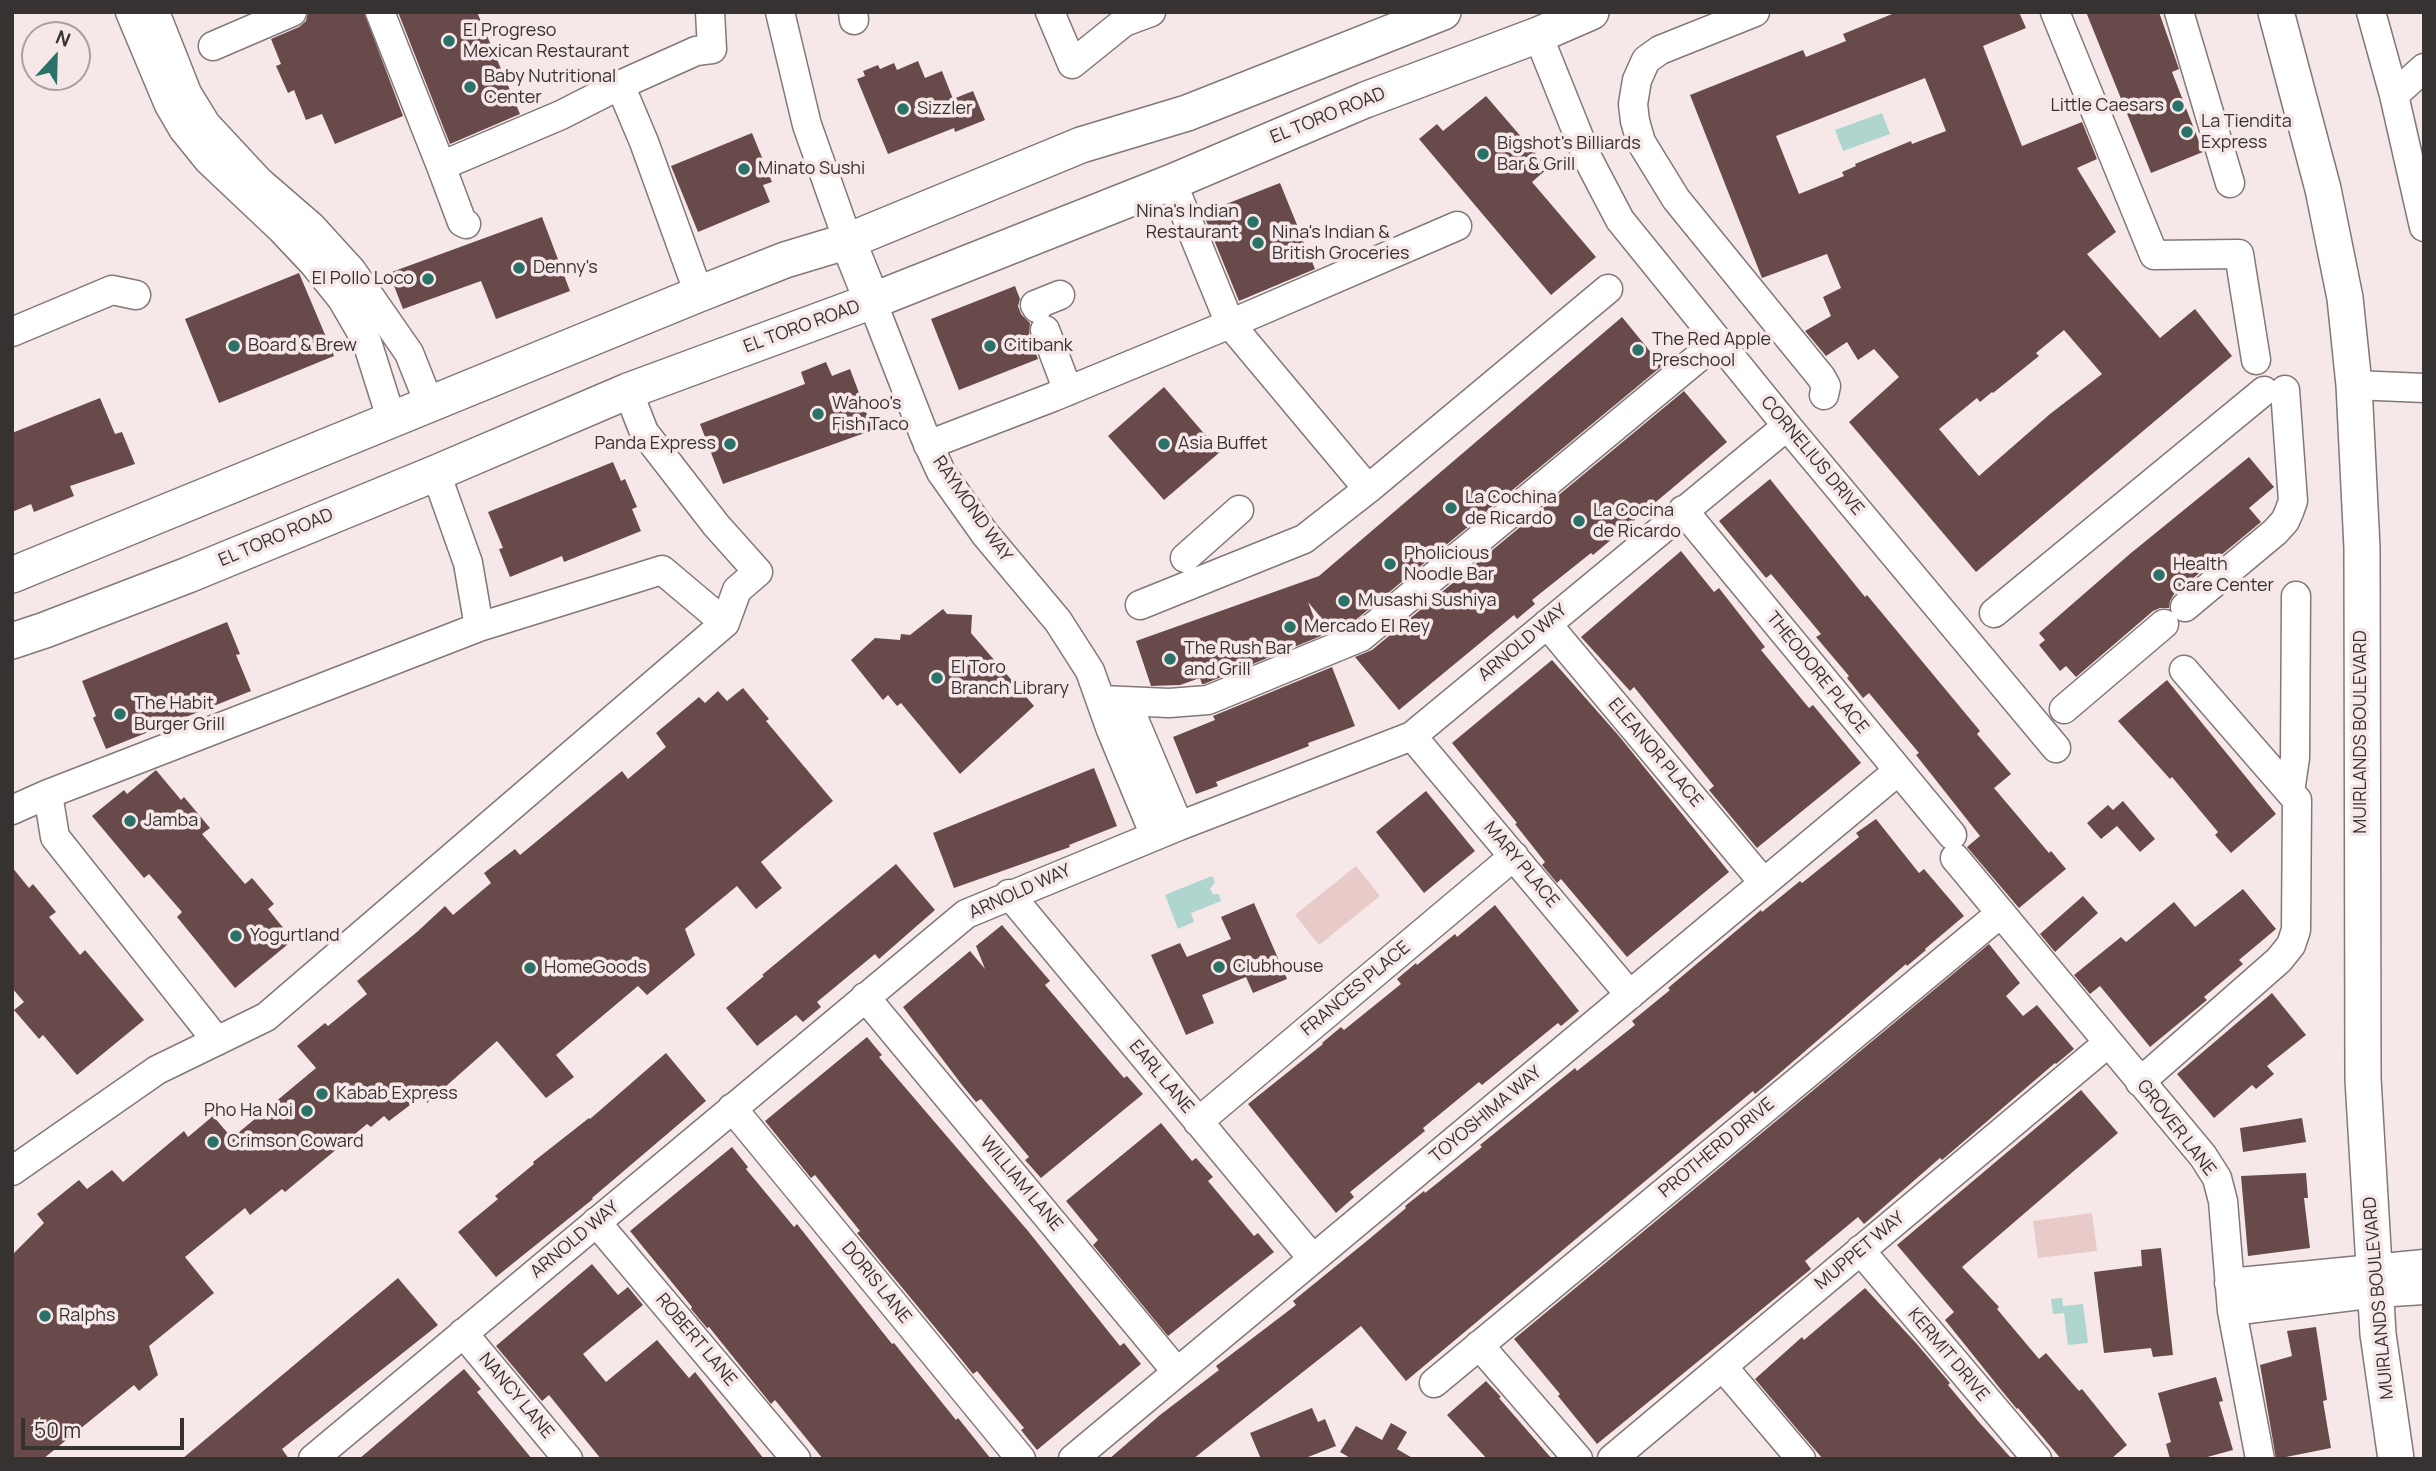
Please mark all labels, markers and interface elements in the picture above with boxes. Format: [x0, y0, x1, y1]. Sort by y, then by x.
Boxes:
place label: El Progreso Mexican Restaurant [463, 20, 629, 62]
north arrow [21, 21, 91, 91]
text: N [52, 24, 74, 53]
marker: El Progreso Mexican Restaurant [441, 33, 457, 49]
place label: Baby Nutritional Center [484, 66, 616, 108]
marker: Baby Nutritional Center [462, 79, 478, 95]
street label: EL TORO ROAD [1267, 83, 1389, 149]
place label: Little Caesars [2051, 95, 2164, 117]
place label: Sizzler [917, 98, 973, 120]
marker: Little Caesars [2170, 98, 2186, 114]
marker: Sizzler [895, 101, 911, 117]
place label: La Tiendita Express [2201, 111, 2292, 154]
marker: La Tiendita Express [2179, 124, 2195, 140]
place label: Bigshot's Billiards Bar & Grill [1497, 133, 1641, 176]
marker: Bigshot's Billiards Bar & Grill [1475, 146, 1491, 162]
place label: Minato Sushi [758, 158, 865, 180]
marker: Minato Sushi [736, 161, 752, 177]
place label: Nina's Indian Restaurant [1136, 201, 1239, 244]
marker: Nina's Indian Restaurant [1245, 214, 1261, 230]
place label: Nina's Indian & British Groceries [1272, 222, 1409, 264]
marker: Nina's Indian & British Groceries [1250, 235, 1266, 251]
place label: Denny's [533, 257, 598, 279]
marker: Denny's [511, 260, 527, 276]
place label: El Pollo Loco [312, 268, 414, 290]
marker: El Pollo Loco [420, 271, 436, 287]
street label: EL TORO ROAD [741, 296, 863, 358]
place label: The Red Apple Preschool [1652, 329, 1771, 372]
place label: Board & Brew [248, 335, 357, 357]
place label: Citibank [1004, 335, 1073, 357]
marker: Board & Brew [226, 338, 242, 354]
marker: Citibank [982, 338, 998, 354]
marker: The Red Apple Preschool [1630, 342, 1646, 358]
street label: CORNELIUS DRIVE [1756, 392, 1868, 520]
place label: Wahoo's Fish Taco [832, 393, 909, 436]
marker: Wahoo's Fish Taco [810, 406, 826, 422]
place label: Panda Express [595, 433, 716, 455]
place label: Asia Buffet [1178, 433, 1268, 455]
marker: Panda Express [722, 436, 738, 452]
marker: Asia Buffet [1156, 436, 1172, 452]
street label: RAYMOND WAY [928, 452, 1016, 566]
place label: La Cochina de Ricardo [1465, 487, 1557, 530]
marker: La Cochina de Ricardo [1443, 500, 1459, 516]
place label: La Cocina de Ricardo [1593, 500, 1681, 542]
street label: EL TORO ROAD [215, 504, 337, 572]
marker: La Cocina de Ricardo [1571, 513, 1587, 529]
place label: Pholicious Noodle Bar [1404, 543, 1494, 586]
place label: Health Care Center [2173, 554, 2274, 596]
marker: Pholicious Noodle Bar [1382, 556, 1398, 572]
marker: Health Care Center [2151, 567, 2167, 583]
place label: Musashi Sushiya [1358, 590, 1496, 612]
marker: Musashi Sushiya [1336, 593, 1352, 609]
street label: ARNOLD WAY [1474, 600, 1572, 686]
street label: THEODORE PLACE [1761, 608, 1873, 738]
place label: Mercado El Rey [1304, 616, 1430, 638]
marker: Mercado El Rey [1282, 619, 1298, 635]
street label: MUIRLANDS BOULEVARD [2350, 630, 2372, 834]
place label: The Rush Bar and Grill [1184, 638, 1293, 680]
marker: The Rush Bar and Grill [1162, 651, 1178, 667]
place label: El Toro Branch Library [951, 657, 1069, 700]
marker: El Toro Branch Library [929, 670, 945, 686]
place label: The Habit Burger Grill [134, 693, 225, 736]
street label: ELEANOR PLACE [1603, 694, 1707, 812]
marker: The Habit Burger Grill [112, 706, 128, 722]
place label: Jamba [144, 810, 198, 832]
marker: Jamba [122, 813, 138, 829]
street label: MARY PLACE [1479, 818, 1563, 912]
street label: ARNOLD WAY [966, 860, 1074, 924]
place label: Yogurtland [250, 925, 340, 947]
marker: Yogurtland [228, 928, 244, 944]
street label: FRANCES PLACE [1297, 937, 1415, 1041]
place label: Clubhouse [1233, 956, 1323, 978]
place label: HomeGoods [544, 957, 647, 979]
marker: Clubhouse [1211, 959, 1227, 975]
marker: HomeGoods [522, 960, 538, 976]
street label: EARL LANE [1124, 1036, 1198, 1118]
street label: TOYOSHIMA WAY [1426, 1062, 1546, 1168]
street label: GROVER LANE [2132, 1076, 2220, 1180]
place label: Kabab Express [336, 1083, 458, 1105]
marker: Kabab Express [314, 1086, 330, 1102]
street label: PROTHERD DRIVE [1655, 1093, 1779, 1203]
place label: Pho Ha Noi [204, 1100, 293, 1122]
marker: Pho Ha Noi [299, 1103, 315, 1119]
place label: Crimson Coward [227, 1131, 364, 1153]
street label: WILLIAM LANE [975, 1132, 1067, 1236]
marker: Crimson Coward [205, 1134, 221, 1150]
street label: MUIRLANDS BOULEVARD [2359, 1196, 2399, 1400]
street label: ARNOLD WAY [526, 1197, 624, 1283]
street label: MUPPET WAY [1811, 1207, 1909, 1295]
street label: DORIS LANE [837, 1238, 915, 1328]
street label: ROBERT LANE [651, 1289, 741, 1391]
street label: KERMIT DRIVE [1903, 1304, 1993, 1406]
place label: Ralphs [59, 1305, 115, 1327]
marker: Ralphs [37, 1308, 53, 1324]
street label: NANCY LANE [474, 1349, 558, 1443]
scale bar [24, 1404, 187, 1448]
text: 50 m [34, 1416, 81, 1444]

